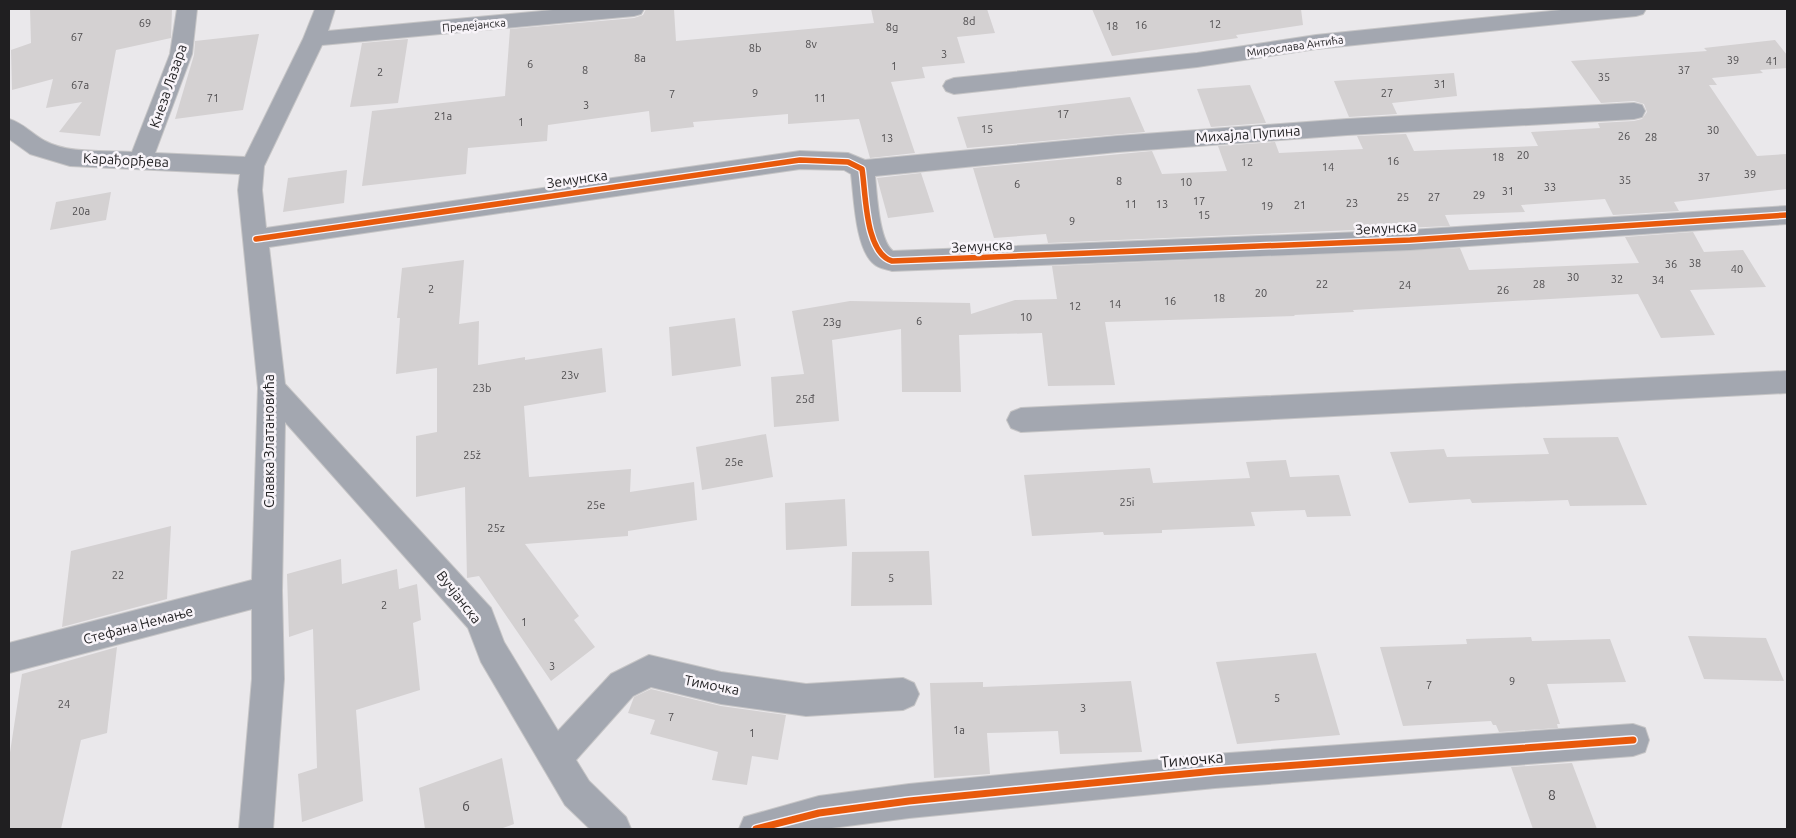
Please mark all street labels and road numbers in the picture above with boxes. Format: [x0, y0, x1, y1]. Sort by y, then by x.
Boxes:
street label: Предејанска [442, 16, 506, 34]
street label: Мирослава Антића [1246, 33, 1344, 59]
street label: Кнеза Лазара [146, 42, 190, 130]
street label: Михајла Пупина [1195, 122, 1301, 146]
street label: Карађорђева [83, 150, 169, 170]
street label: Земунска [545, 167, 609, 191]
street label: Земунска [1355, 218, 1417, 238]
street label: Земунска [951, 236, 1013, 256]
street label: Славка Златановића [261, 374, 277, 508]
street label: Вучјанска [433, 567, 485, 627]
street label: Стефана Немање [81, 603, 195, 647]
street label: Тимочка [683, 672, 741, 698]
street label: Тимочка [1160, 747, 1224, 771]

